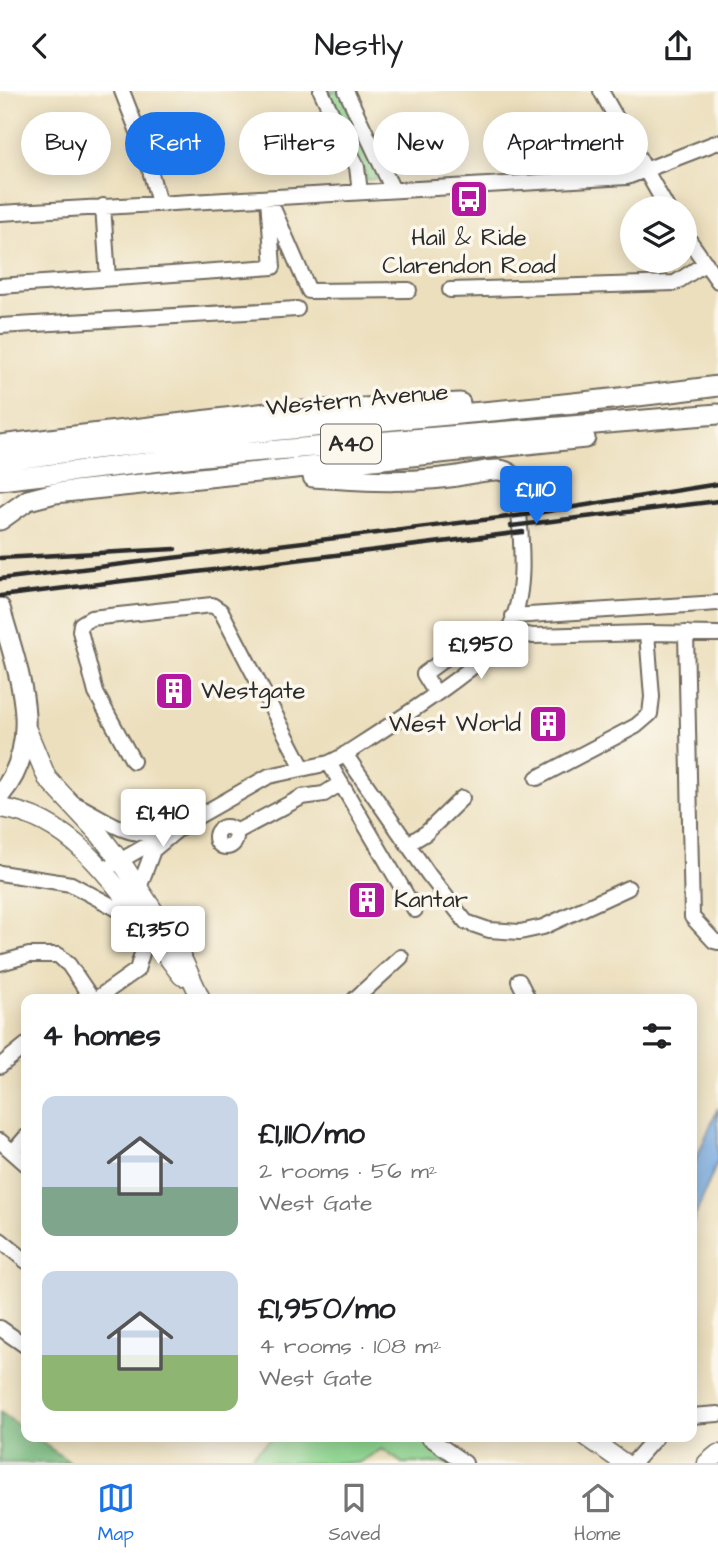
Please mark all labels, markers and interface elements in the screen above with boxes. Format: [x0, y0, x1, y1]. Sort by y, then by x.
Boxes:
text: Nestly [315, 23, 403, 68]
icon: back [21, 27, 59, 65]
icon: share [659, 27, 697, 65]
chip: Buy [21, 112, 111, 175]
chip: Rent [125, 112, 225, 175]
chip: Filters [239, 112, 359, 175]
chip: New [373, 112, 469, 175]
chip: Apartment [483, 112, 648, 175]
bus stop icon: Hail & Ride Clarendon Road [448, 178, 490, 220]
map controls [620, 196, 697, 273]
button: layers [620, 196, 697, 273]
place label: Hail & Ride Clarendon Road [382, 221, 556, 283]
street label: Western Avenue [264, 375, 450, 425]
road number: A40 [321, 425, 381, 463]
pin: £1,110 [479, 467, 593, 526]
text: £1,110 [516, 473, 556, 505]
pin: £1,950 [424, 621, 538, 681]
text: £1,950 [449, 628, 513, 660]
building icon: Westgate [153, 670, 195, 712]
place label: Westgate [201, 674, 306, 709]
building icon: West World [527, 703, 569, 745]
place label: West World [389, 707, 521, 741]
pin: £1,410 [106, 789, 220, 849]
text: £1,410 [137, 796, 189, 828]
building icon: Kantar [346, 879, 388, 921]
place label: Kantar [394, 883, 468, 917]
pin: £1,350 [101, 907, 215, 966]
text: £1,350 [127, 913, 189, 945]
text: 4 homes [42, 1015, 161, 1057]
icon: filters [638, 1017, 676, 1055]
text: £1,110/mo [259, 1113, 365, 1155]
icon: home [98, 1124, 182, 1208]
text: 2 rooms · 56 m² [259, 1155, 437, 1187]
text: West Gate [259, 1187, 373, 1219]
text: £1,950/mo [259, 1288, 395, 1330]
icon: home [98, 1299, 182, 1383]
text: 4 rooms · 108 m² [259, 1330, 442, 1362]
text: West Gate [259, 1362, 373, 1394]
tab: Map [97, 1479, 135, 1548]
tab: Saved [328, 1479, 380, 1548]
tab: Home [574, 1479, 621, 1548]

